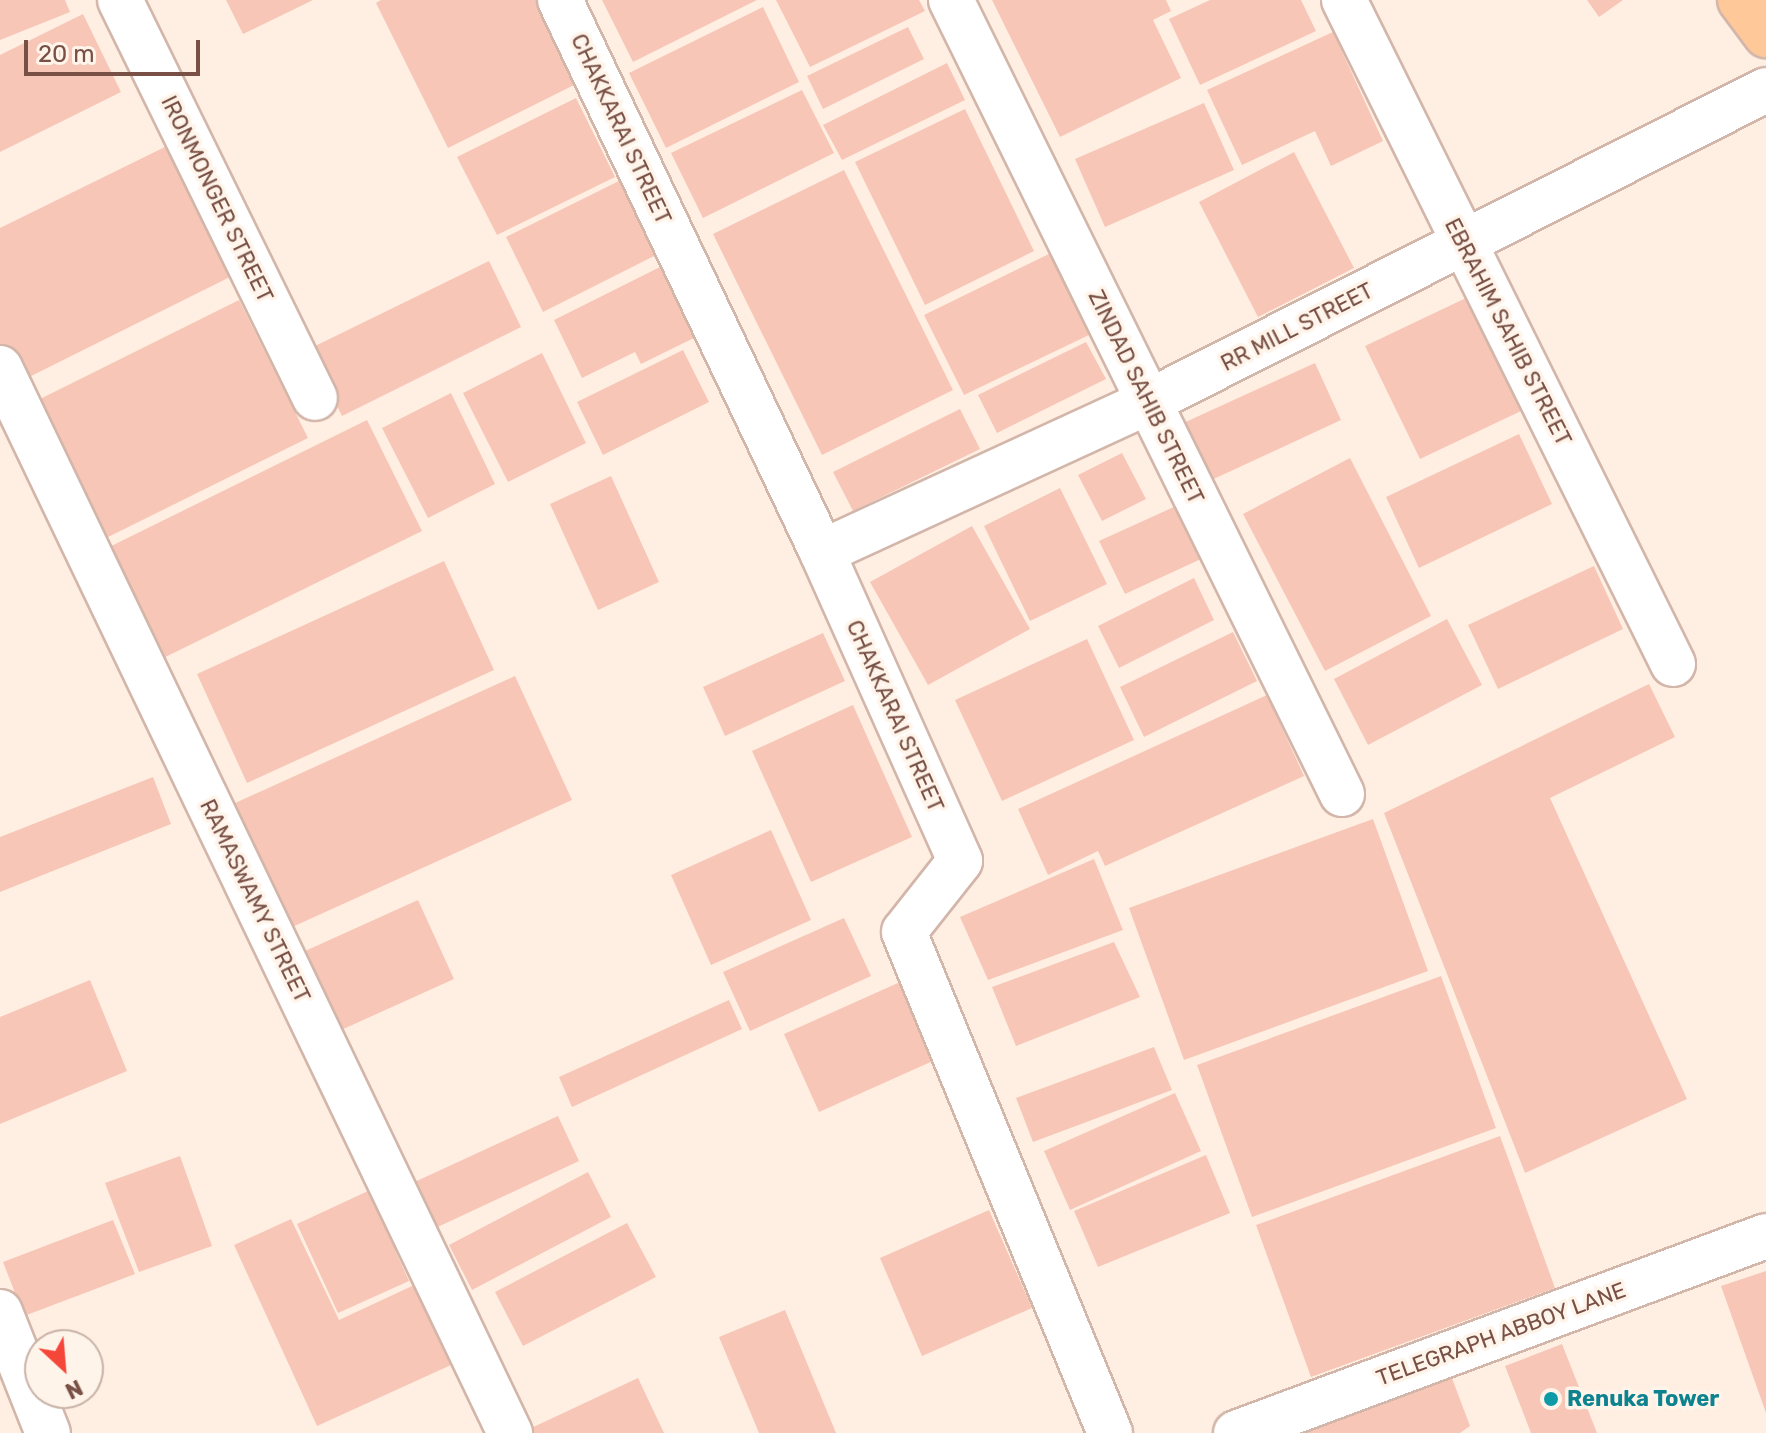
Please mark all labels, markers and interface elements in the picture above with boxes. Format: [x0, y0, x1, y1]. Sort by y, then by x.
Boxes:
scale bar [28, 24, 204, 74]
street label: CHAKKARAI STREET [565, 30, 677, 228]
text: 20 m [38, 40, 95, 68]
street label: IRONMONGER STREET [156, 91, 278, 307]
street label: EBRAHIM SAHIB STREET [1439, 214, 1577, 450]
street label: RR MILL STREET [1216, 277, 1378, 377]
street label: ZINDAD SAHIB STREET [1083, 286, 1209, 508]
street label: CHAKKARAI STREET [841, 616, 949, 816]
street label: RAMASWAMY STREET [194, 795, 316, 1007]
street label: TELEGRAPH ABBOY LANE [1372, 1276, 1630, 1392]
north arrow [24, 1329, 104, 1409]
text: N [61, 1374, 87, 1405]
place label: Renuka Tower [1567, 1386, 1720, 1412]
marker: Renuka Tower [1542, 1390, 1560, 1408]

